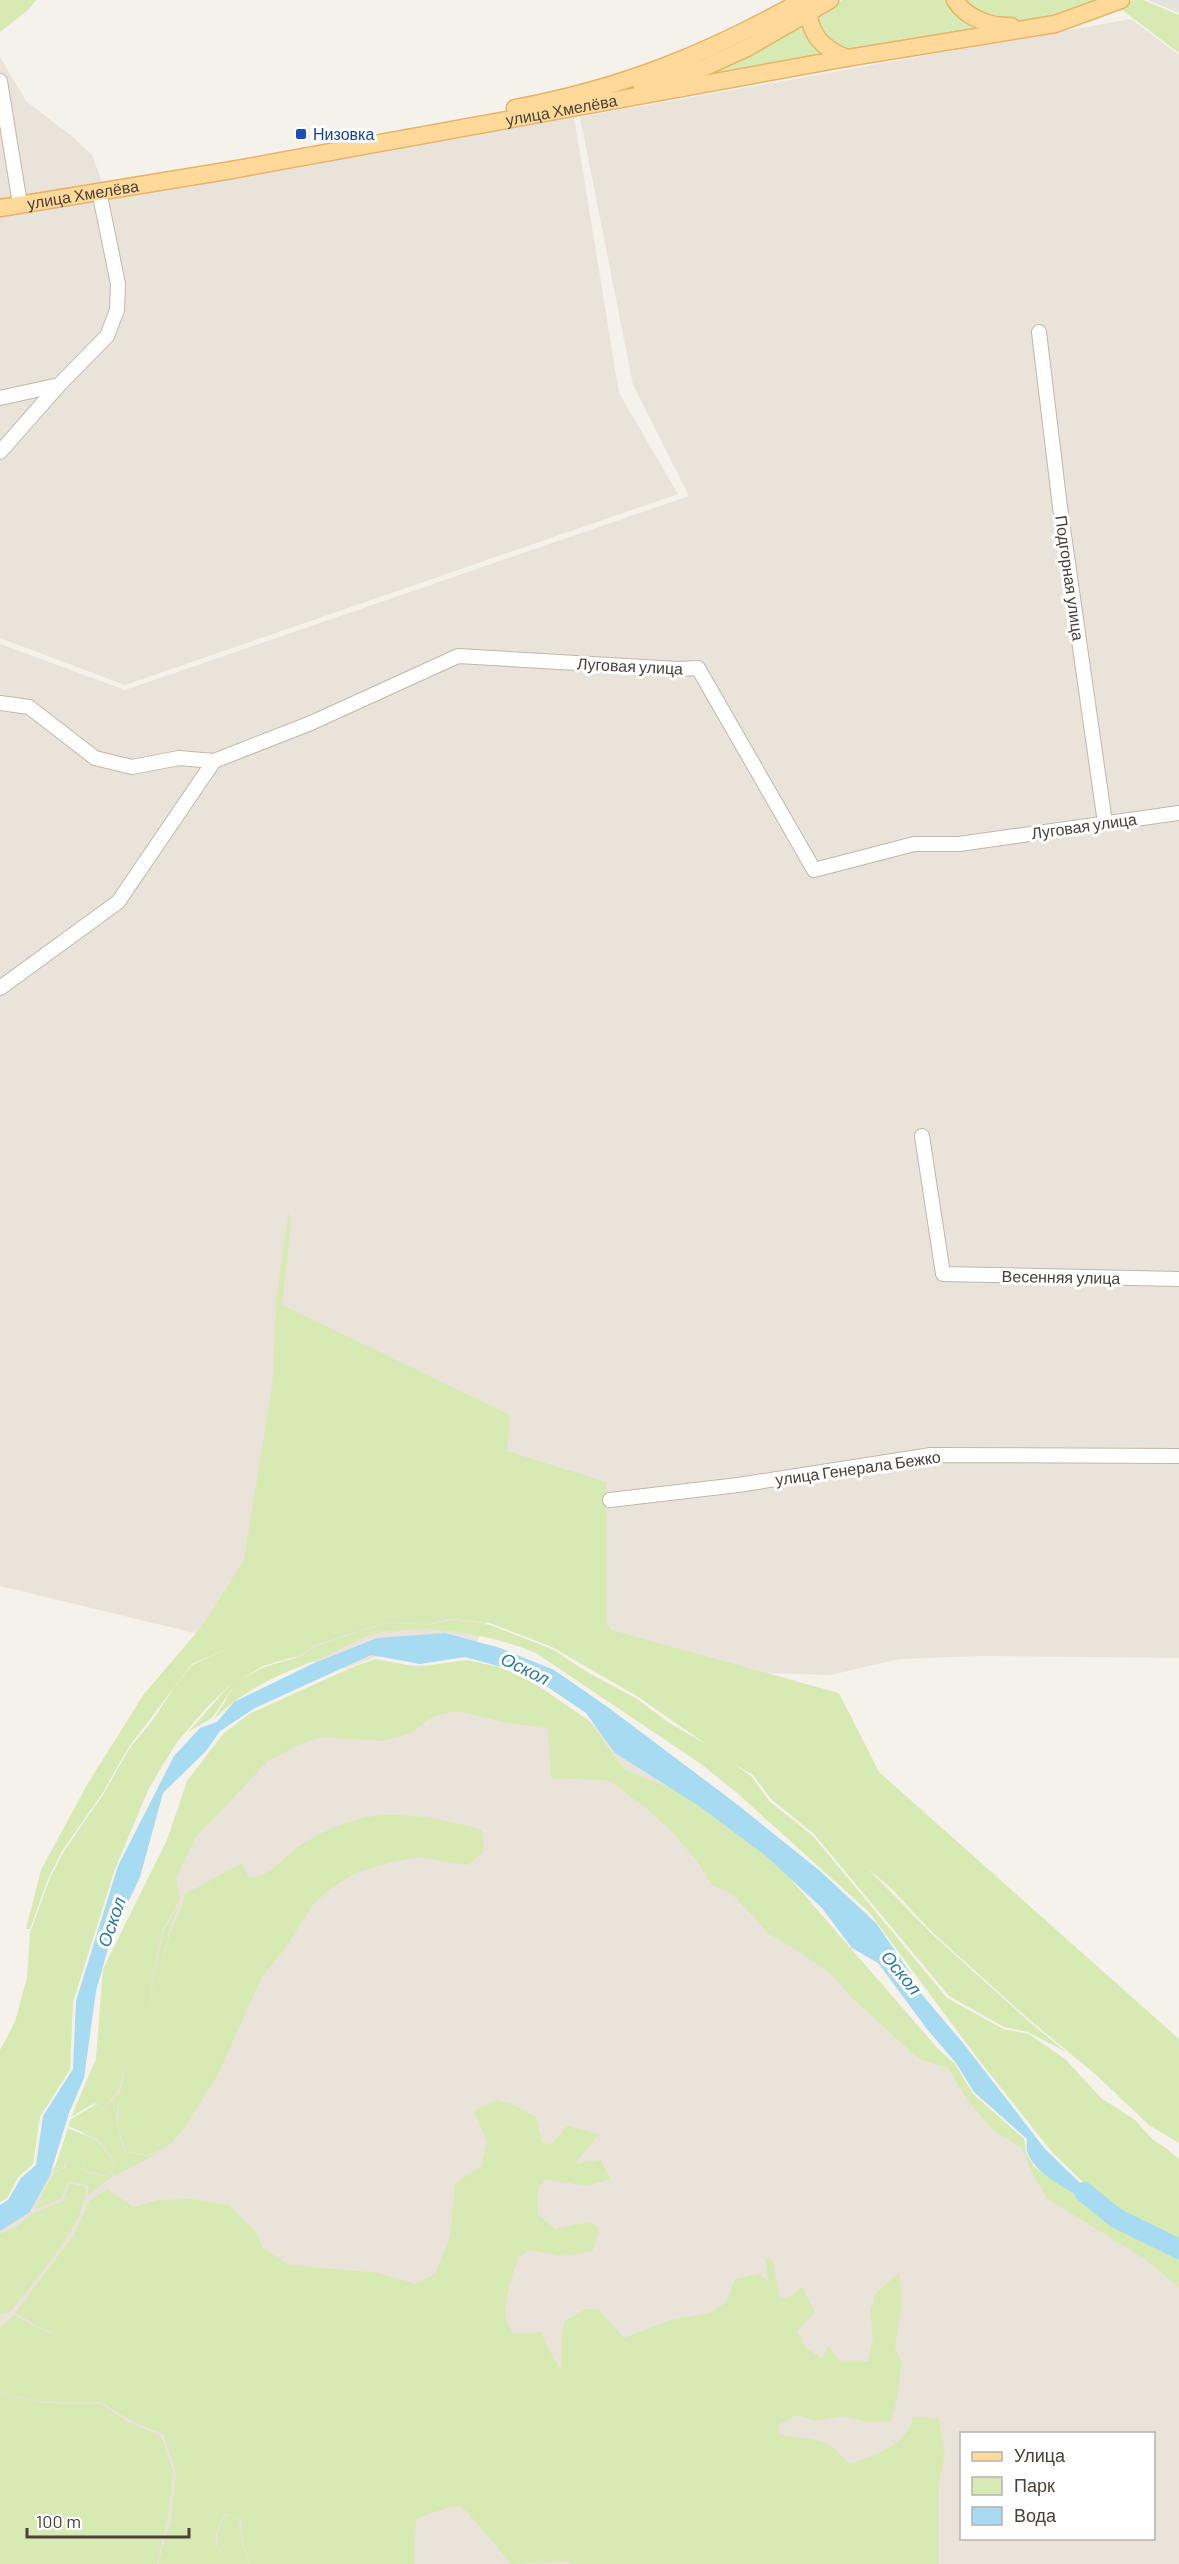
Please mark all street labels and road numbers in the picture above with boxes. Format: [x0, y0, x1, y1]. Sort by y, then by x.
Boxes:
street label: улица Хмелёва [504, 90, 619, 129]
street label: улица Хмелёва [26, 175, 140, 212]
street label: Подгорная улица [1052, 514, 1089, 642]
street label: Луговая улица [577, 653, 684, 678]
street label: Луговая улица [1030, 809, 1138, 842]
street label: Весенняя улица [1002, 1266, 1121, 1287]
street label: улица Генерала Бежко [774, 1446, 942, 1489]

